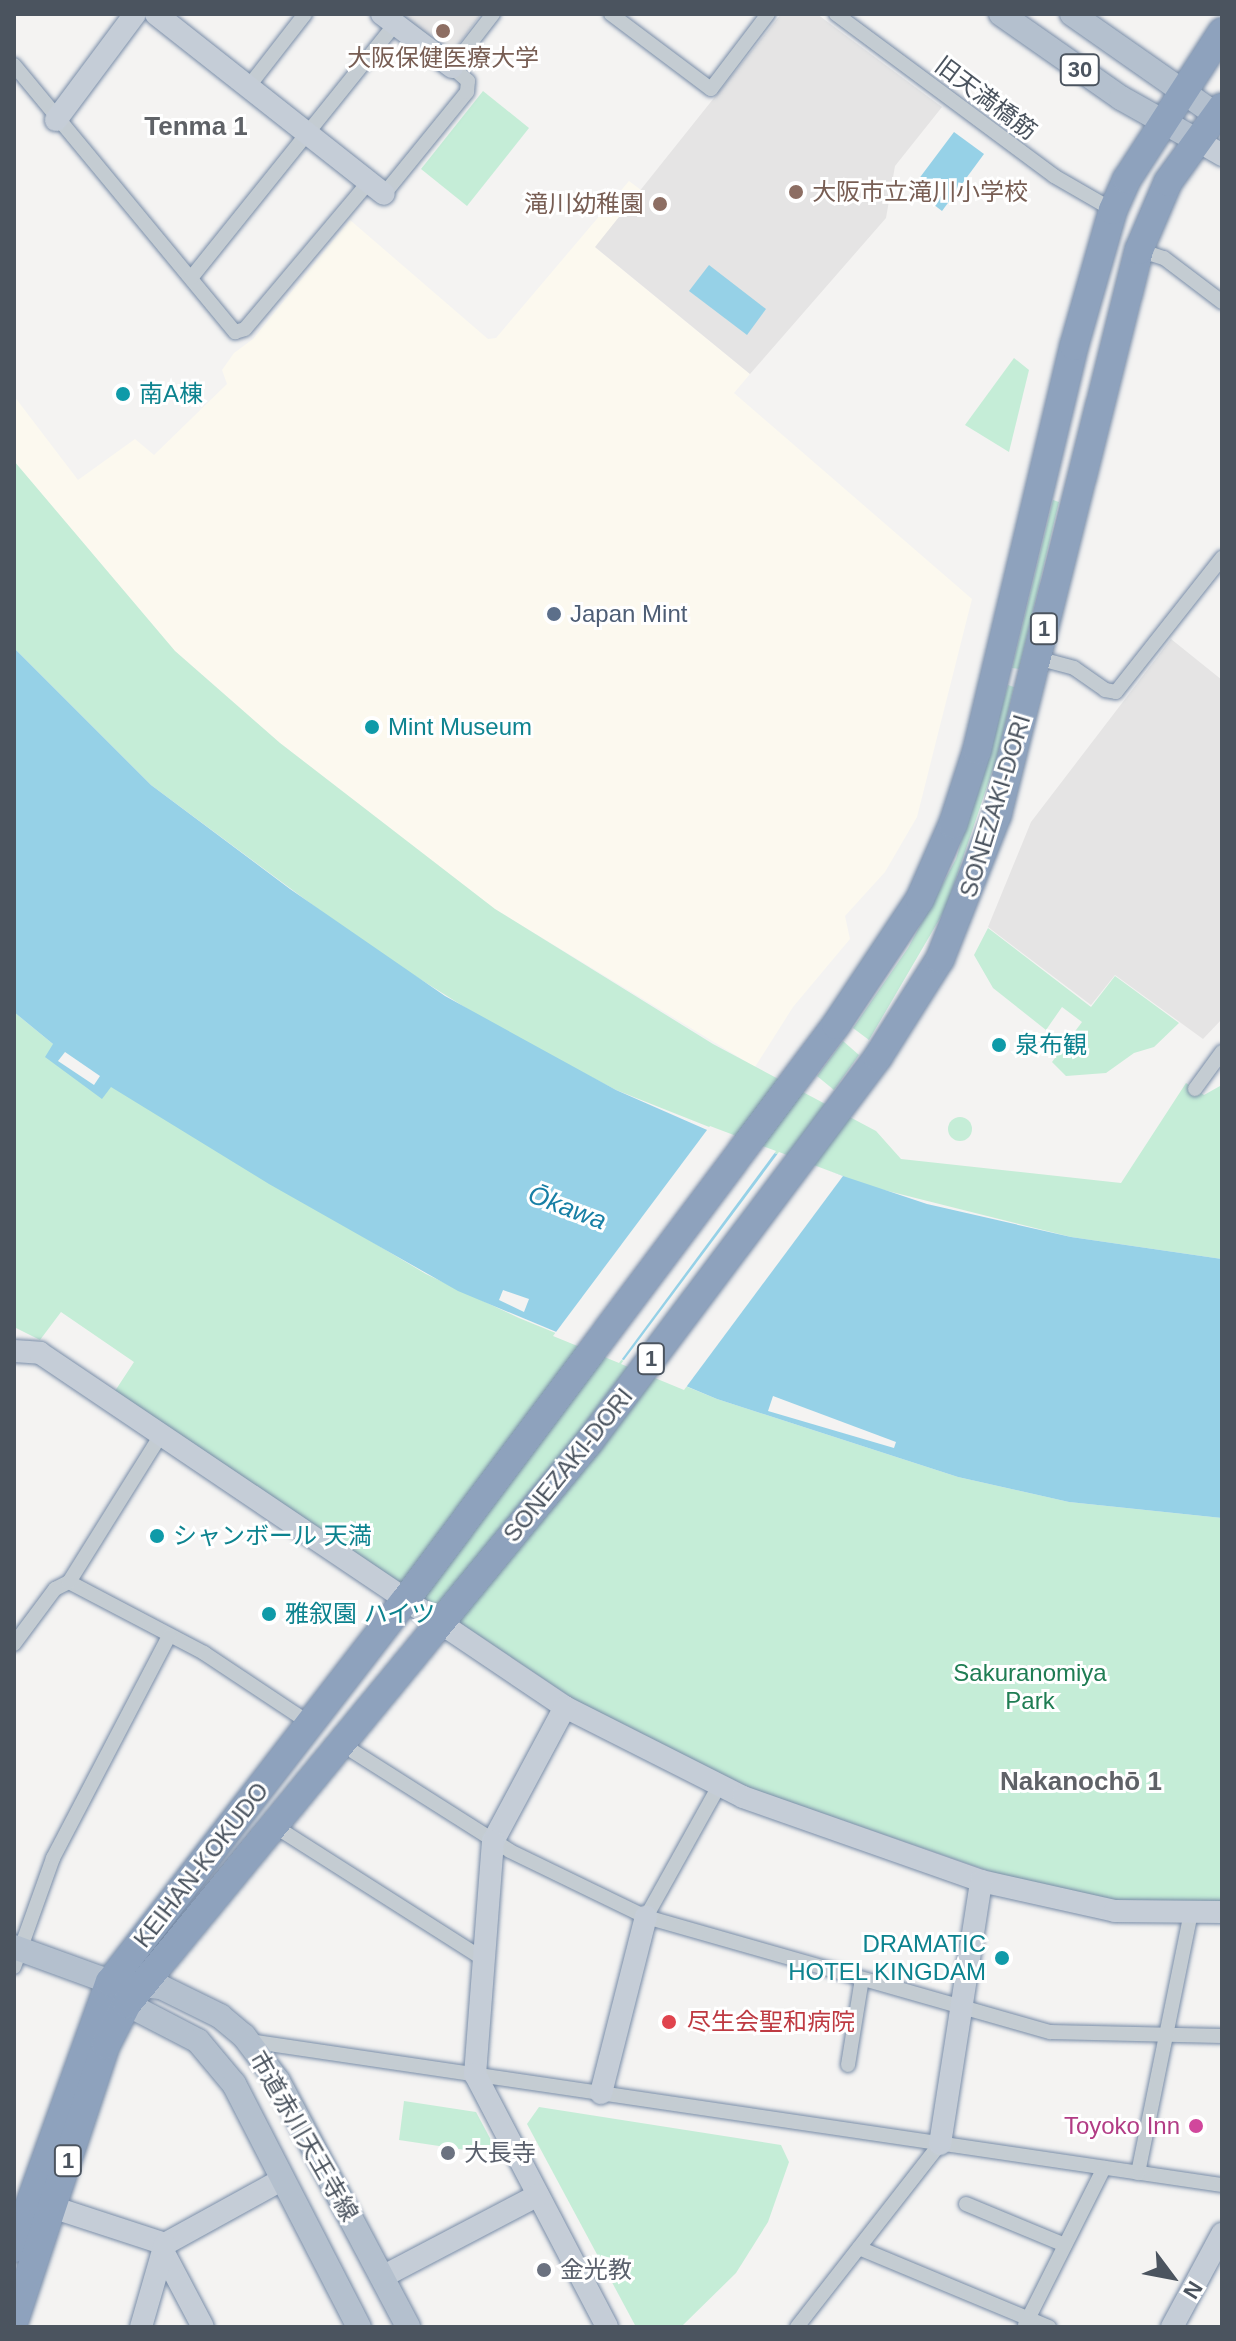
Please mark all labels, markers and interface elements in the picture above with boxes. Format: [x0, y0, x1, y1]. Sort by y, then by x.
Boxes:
marker: 大阪保健医療大学 [434, 22, 452, 40]
place label: 大阪保健医療大学 [347, 44, 539, 72]
street label: 旧天満橋筋 [929, 50, 1043, 146]
road number: 30 [1058, 52, 1102, 88]
district label: Tenma 1 [144, 111, 248, 143]
place label: 大阪市立滝川小学校 [812, 178, 1028, 206]
marker: 大阪市立滝川小学校 [787, 183, 805, 201]
place label: 滝川幼稚園 [524, 190, 644, 218]
marker: 滝川幼稚園 [651, 195, 669, 213]
place label: 南A棟 [139, 380, 203, 408]
marker: 南A棟 [114, 385, 132, 403]
place label: Japan Mint [570, 600, 687, 628]
marker: Japan Mint [545, 605, 563, 623]
road number: 1 [1028, 611, 1060, 647]
street label: SONEZAKI-DORI [954, 711, 1036, 901]
place label: Mint Museum [388, 713, 532, 741]
marker: Mint Museum [363, 718, 381, 736]
place label: 泉布観 [1015, 1031, 1087, 1059]
marker: 泉布観 [990, 1036, 1008, 1054]
water label: Ōkawa [524, 1179, 610, 1237]
road number: 1 [635, 1341, 667, 1377]
street label: SONEZAKI-DORI [497, 1382, 639, 1548]
place label: シャンボール 天満 [173, 1522, 372, 1550]
marker: シャンボール 天満 [148, 1527, 166, 1545]
place label: 雅叙園 ハイツ [285, 1600, 436, 1628]
marker: 雅叙園 ハイツ [260, 1605, 278, 1623]
park label: Sakuranomiya Park [953, 1659, 1107, 1715]
district label: Nakanochō 1 [1000, 1766, 1162, 1798]
street label: KEIHAN-KOKUDO [128, 1777, 274, 1953]
place label: DRAMATIC HOTEL KINGDAM [787, 1930, 986, 1986]
marker: DRAMATIC HOTEL KINGDAM [993, 1949, 1011, 1967]
place label: 尽生会聖和病院 [687, 2008, 855, 2036]
marker: 尽生会聖和病院 [658, 2011, 680, 2033]
street label: 市道赤川天王寺線 [244, 2046, 364, 2226]
place label: Toyoko Inn [1064, 2112, 1180, 2140]
marker: Toyoko Inn [1187, 2117, 1205, 2135]
place label: 大長寺 [464, 2139, 536, 2167]
road number: 1 [52, 2143, 84, 2179]
marker: 大長寺 [439, 2144, 457, 2162]
north arrow [1132, 2237, 1212, 2317]
place label: 金光教 [560, 2256, 632, 2284]
marker: 金光教 [535, 2261, 553, 2279]
text: N [1178, 2277, 1208, 2303]

